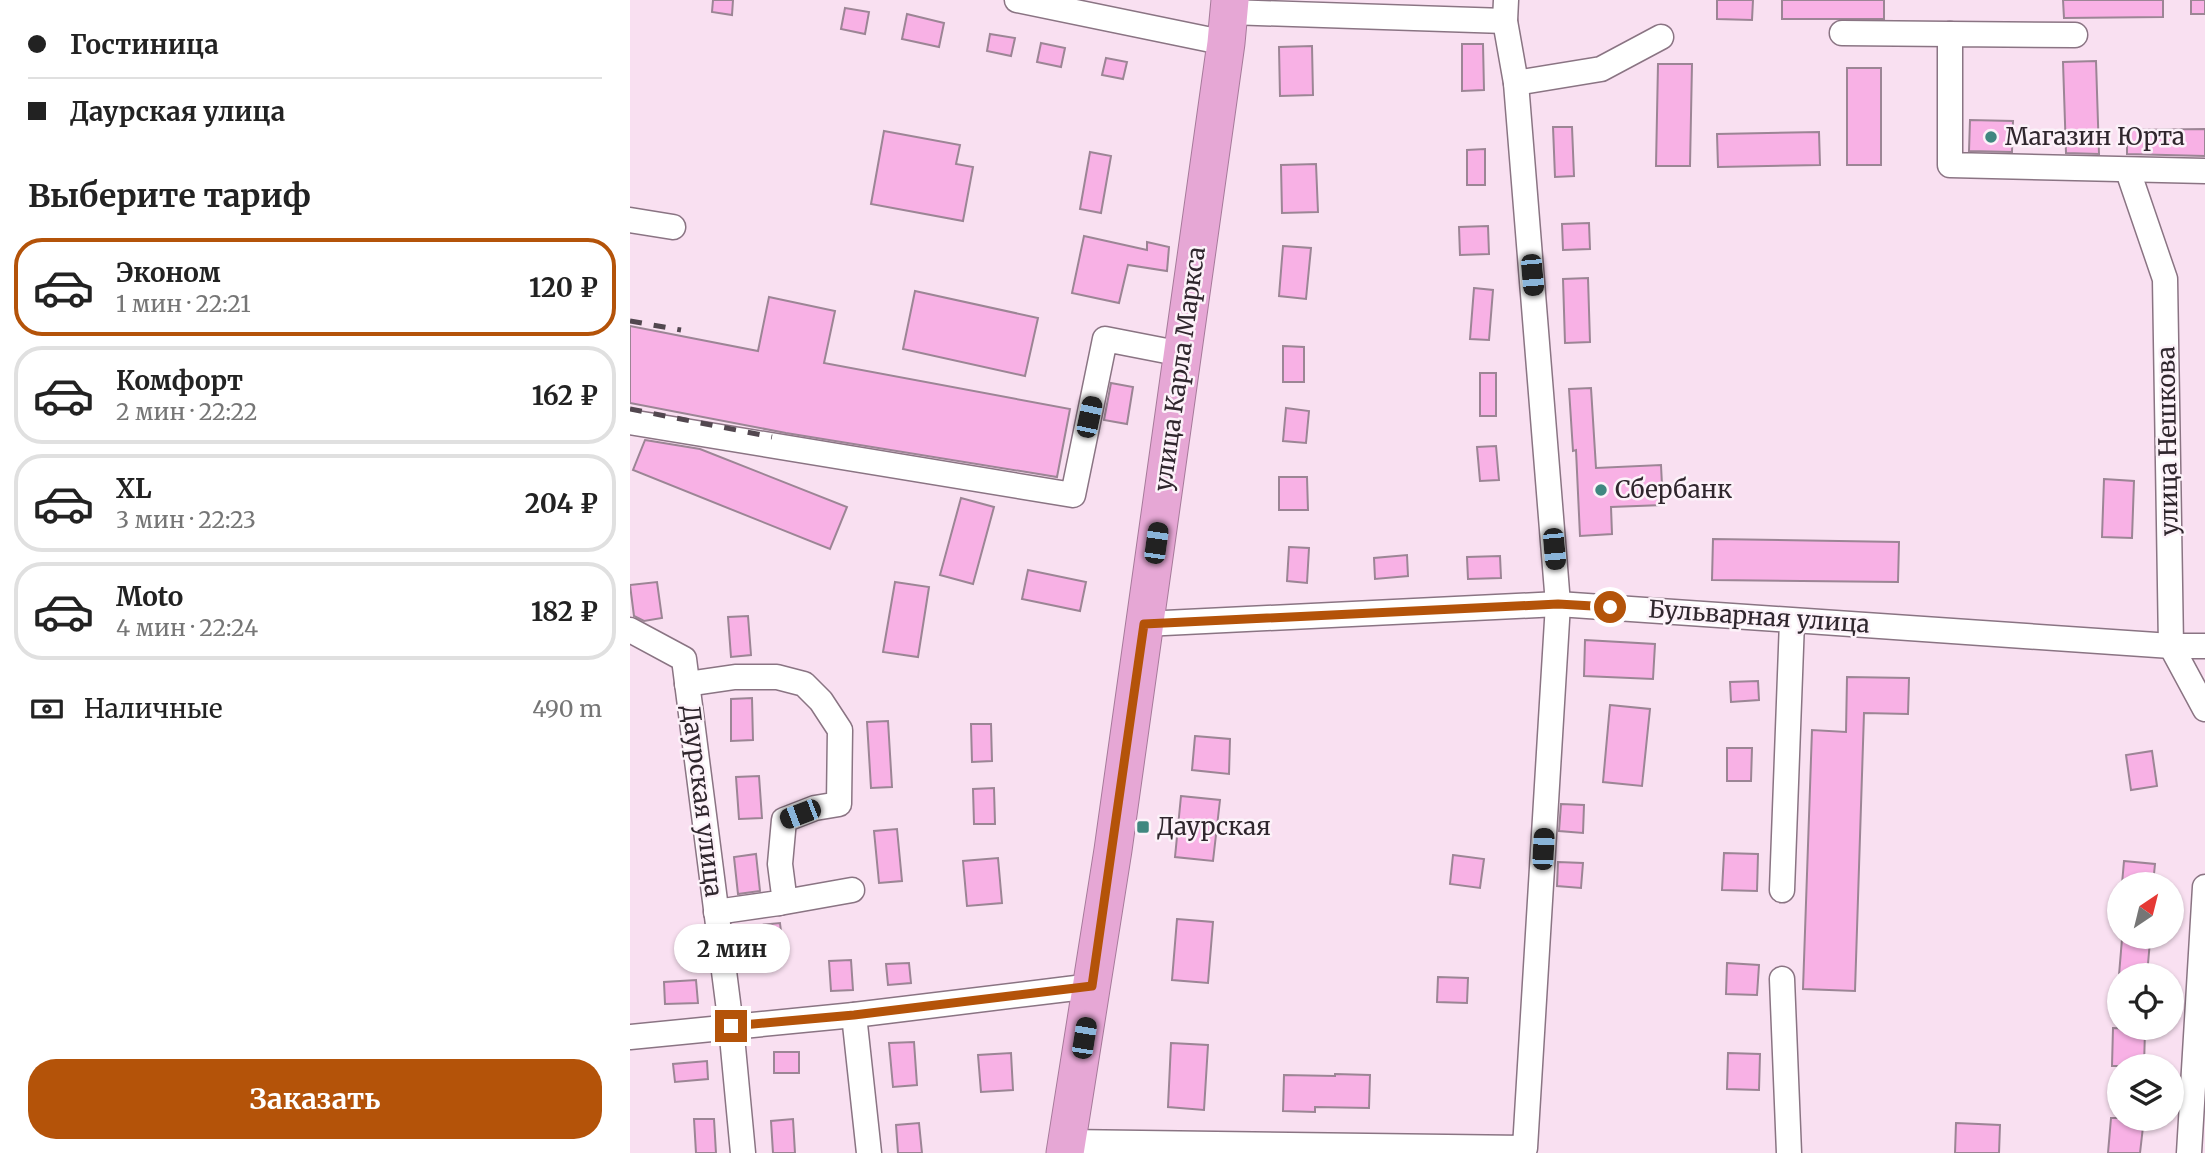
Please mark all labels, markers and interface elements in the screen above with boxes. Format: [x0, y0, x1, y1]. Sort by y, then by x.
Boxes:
text: Гостиница [70, 28, 219, 61]
text: Даурская улица [70, 95, 285, 128]
place label: Магазин Юрта [2005, 121, 2185, 152]
marker: Магазин Юрта [1983, 129, 1999, 145]
text: Выберите тариф [28, 176, 311, 216]
street label: улица Карла Маркса [1147, 244, 1212, 493]
car [1520, 253, 1545, 297]
icon: car [32, 256, 95, 319]
text: Эконом [116, 256, 221, 289]
text: 120 ₽ [529, 271, 598, 304]
text: 1 мин · 22:21 [116, 289, 251, 318]
street label: улица Нешкова [2150, 346, 2185, 536]
icon: car [32, 364, 95, 427]
text: Комфорт [116, 364, 243, 397]
text: 162 ₽ [532, 379, 598, 412]
car [1075, 394, 1104, 440]
text: 2 мин · 22:22 [116, 397, 257, 426]
icon: car [32, 472, 95, 535]
text: XL [116, 472, 152, 505]
place label: Сбербанк [1615, 474, 1732, 505]
marker: Сбербанк [1593, 482, 1609, 498]
text: 204 ₽ [525, 487, 598, 520]
text: 3 мин · 22:23 [116, 505, 256, 534]
car [1143, 521, 1170, 565]
car [1542, 527, 1567, 571]
icon: car [32, 580, 95, 643]
text: Moto [116, 580, 183, 613]
route start [1594, 591, 1626, 623]
street label: Бульварная улица [1647, 593, 1871, 640]
text: 182 ₽ [531, 595, 598, 628]
text: 4 мин · 22:24 [116, 613, 258, 642]
icon: cash [28, 690, 66, 728]
text: Наличные [84, 692, 222, 725]
text: 490 m [532, 694, 602, 723]
street label: Даурская улица [675, 703, 730, 899]
car [777, 797, 824, 831]
place label: Даурская [1157, 811, 1271, 842]
marker: Даурская [1135, 819, 1151, 835]
car [1532, 827, 1555, 871]
north arrow [2107, 872, 2184, 948]
map controls [2107, 872, 2184, 1131]
callout: 2 мин [673, 925, 789, 974]
text: 2 мин [697, 934, 767, 963]
button: locate [2107, 963, 2184, 1040]
route end [715, 1010, 747, 1042]
car [1071, 1016, 1098, 1060]
button: layers [2107, 1054, 2184, 1131]
button: Заказать [28, 1059, 602, 1139]

